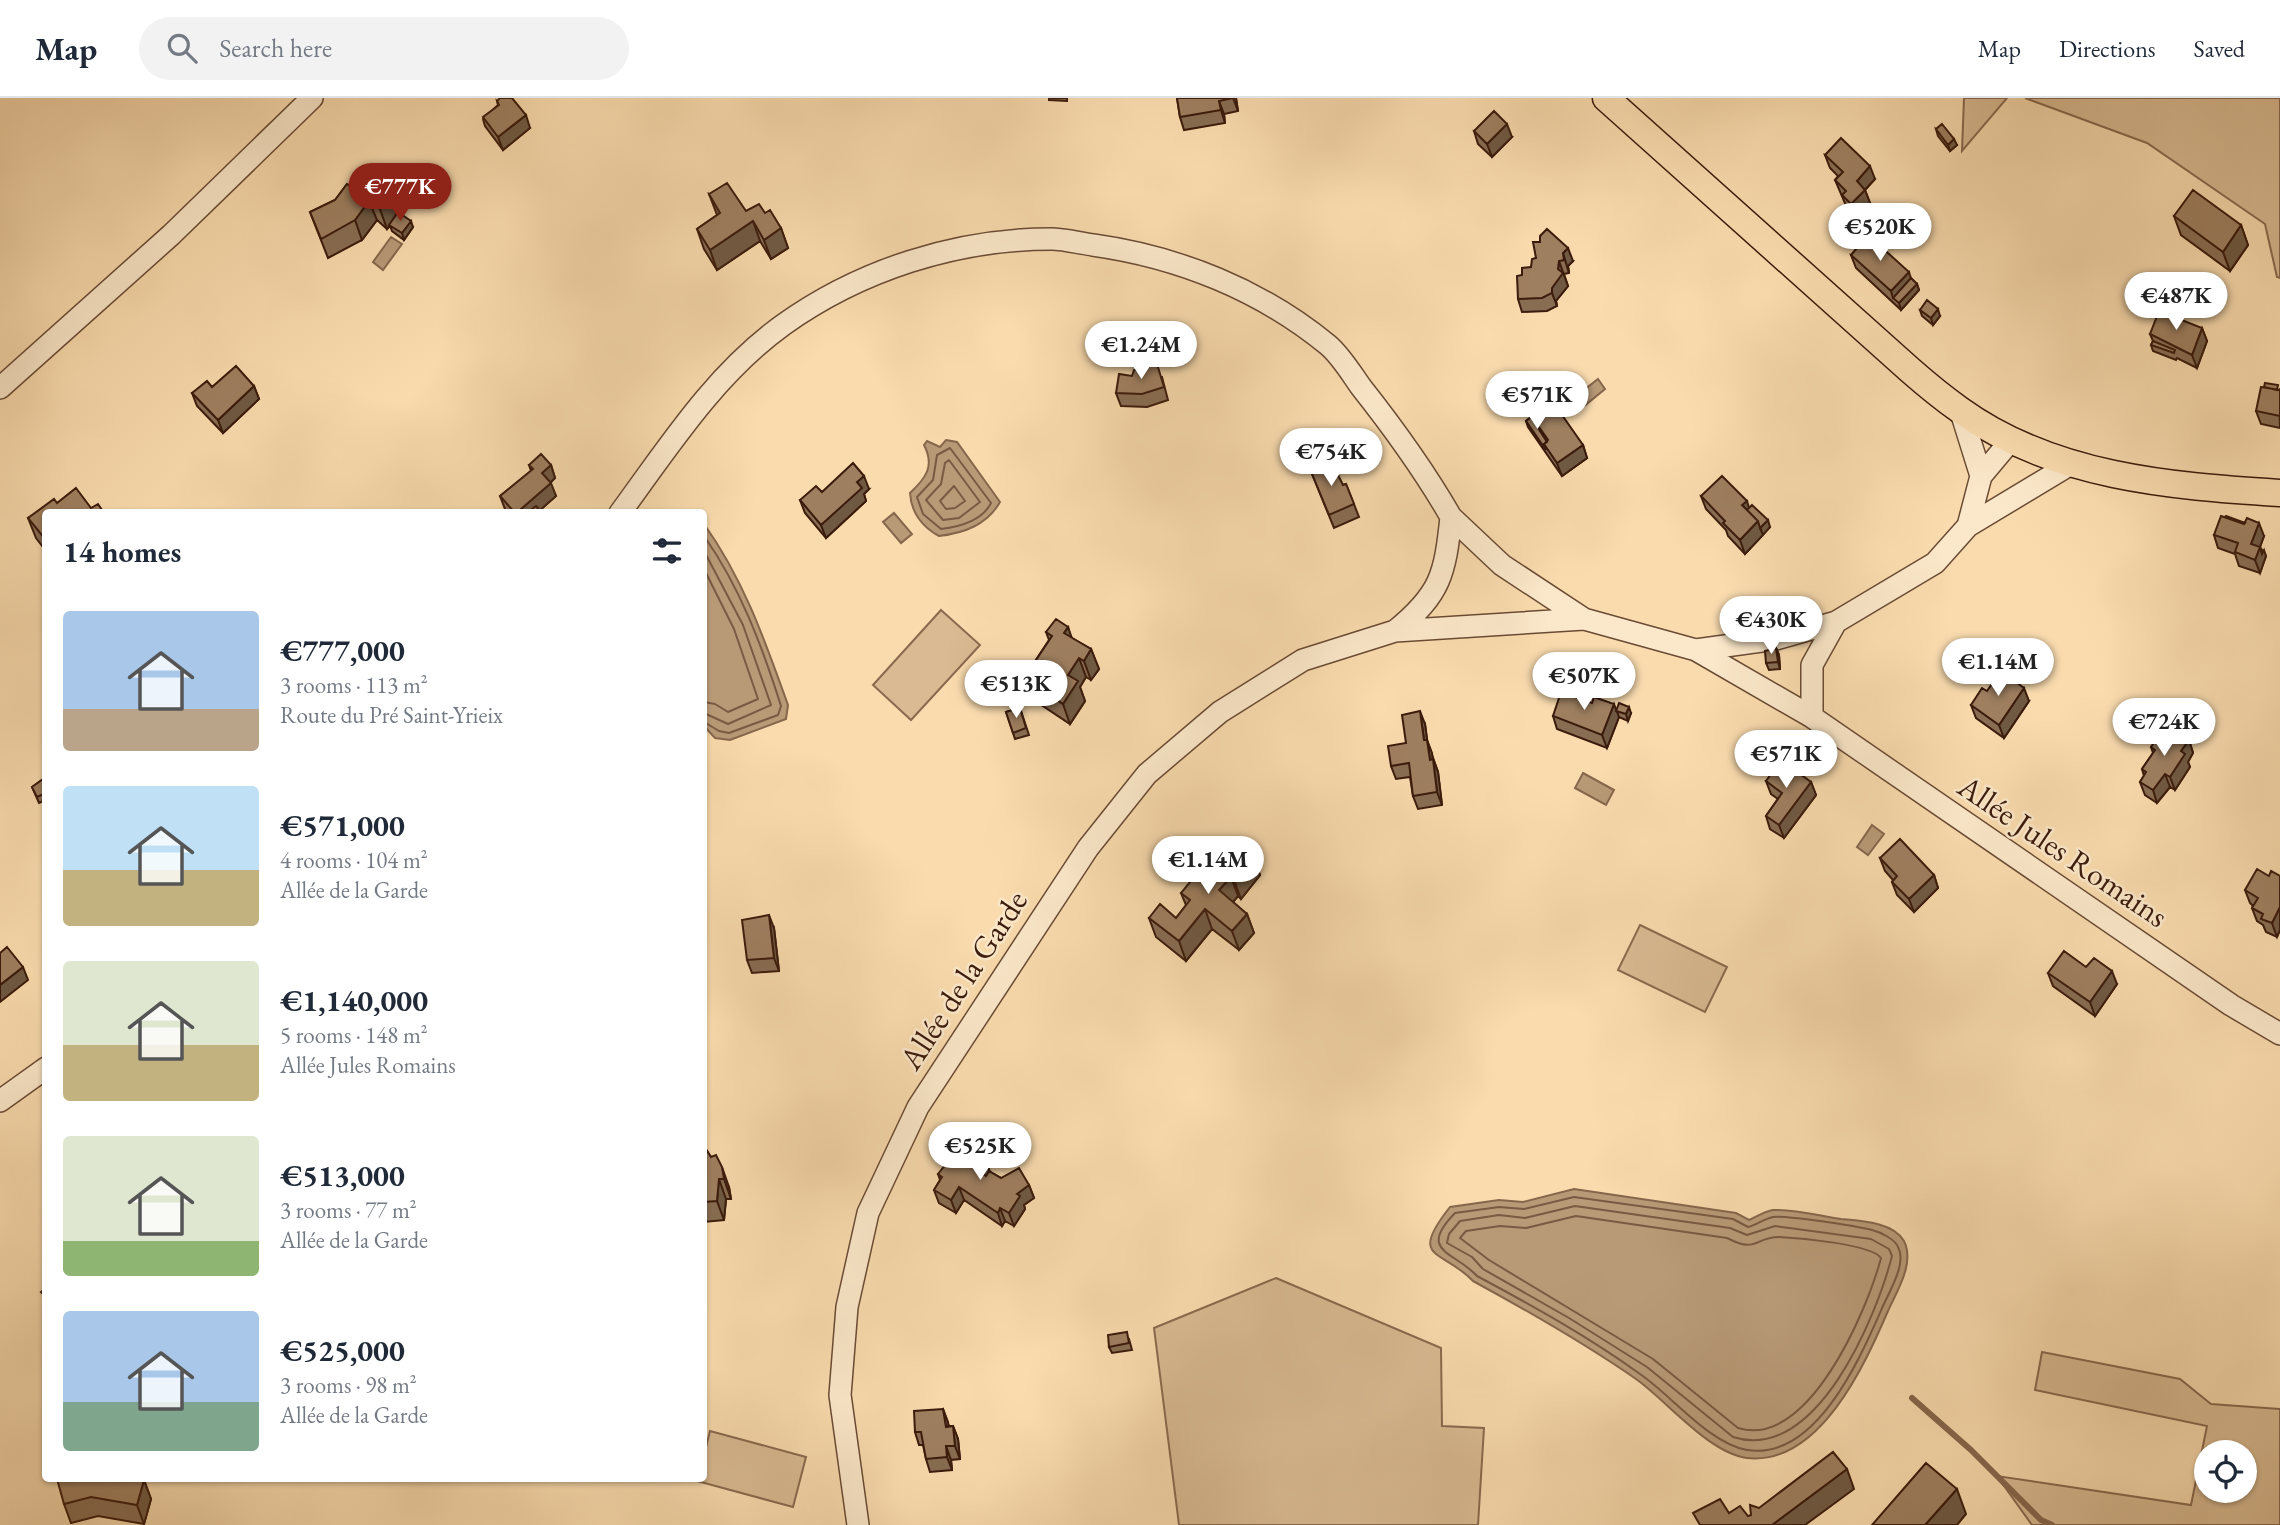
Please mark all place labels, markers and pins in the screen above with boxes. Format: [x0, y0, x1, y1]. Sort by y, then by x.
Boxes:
pin: €777K [351, 164, 449, 223]
pin: €520K [1831, 204, 1929, 263]
pin: €487K [2127, 272, 2225, 332]
pin: €1.24M [1084, 322, 1198, 381]
pin: €571K [1488, 372, 1586, 431]
pin: €754K [1282, 428, 1380, 488]
pin: €430K [1722, 596, 1820, 656]
pin: €1.14M [1941, 638, 2055, 698]
pin: €507K [1535, 652, 1633, 712]
pin: €513K [967, 660, 1065, 720]
pin: €724K [2115, 698, 2213, 758]
pin: €571K [1737, 730, 1835, 790]
pin: €1.14M [1151, 836, 1265, 896]
pin: €525K [931, 1122, 1029, 1182]

